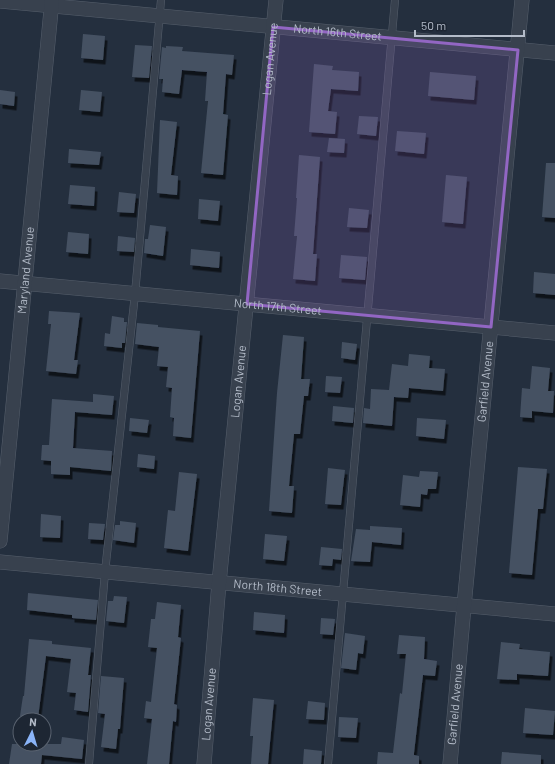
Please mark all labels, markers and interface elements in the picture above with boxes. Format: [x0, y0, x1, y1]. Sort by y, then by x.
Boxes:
scale bar [415, 12, 524, 38]
text: 50 m [421, 18, 446, 32]
street label: North 16th Street [293, 21, 383, 43]
street label: Logan Avenue [259, 22, 280, 96]
street label: Maryland Avenue [14, 226, 36, 314]
street label: North 17th Street [233, 295, 323, 317]
street label: Garfield Avenue [474, 340, 495, 423]
street label: Logan Avenue [227, 344, 248, 418]
street label: North 18th Street [233, 576, 323, 598]
street label: Garfield Avenue [444, 663, 465, 745]
street label: Logan Avenue [198, 667, 218, 741]
north arrow [12, 712, 52, 752]
text: N [29, 715, 37, 728]

